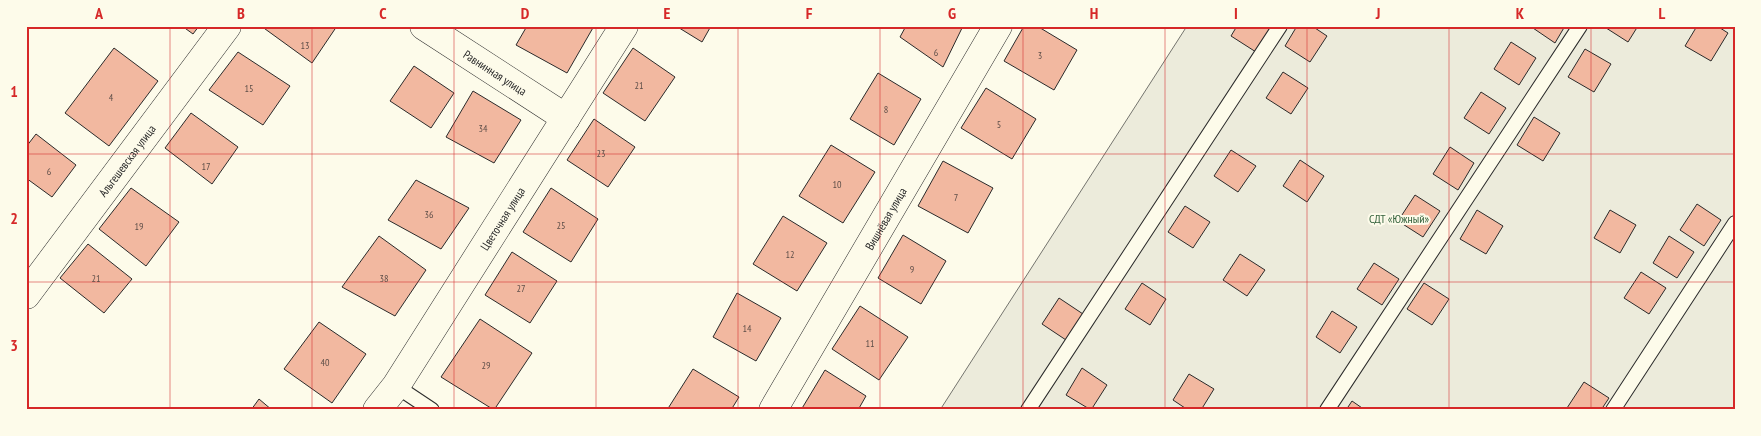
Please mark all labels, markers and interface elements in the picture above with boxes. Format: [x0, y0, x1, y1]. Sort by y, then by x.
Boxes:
text: A [94, 3, 104, 23]
text: B [237, 3, 245, 23]
text: C [379, 3, 387, 23]
text: D [521, 3, 530, 23]
text: E [664, 3, 671, 23]
text: F [806, 3, 813, 23]
text: G [948, 3, 956, 23]
text: H [1090, 3, 1098, 23]
text: I [1234, 3, 1238, 23]
text: J [1375, 3, 1380, 23]
text: K [1516, 3, 1525, 23]
text: L [1659, 3, 1666, 23]
house number: 13 [301, 39, 310, 52]
street label: Равнинная улица [461, 46, 530, 98]
house number: 6 [934, 46, 939, 59]
house number: 3 [1038, 49, 1042, 62]
house number: 21 [635, 79, 644, 92]
text: 1 [10, 81, 18, 101]
house number: 15 [245, 82, 254, 95]
house number: 4 [109, 91, 114, 104]
house number: 8 [884, 103, 888, 116]
house number: 5 [997, 118, 1001, 131]
street label: Альгешевская улица [95, 121, 158, 199]
house number: 34 [479, 122, 488, 135]
house number: 23 [597, 147, 606, 160]
house number: 17 [202, 160, 211, 173]
house number: 6 [47, 165, 52, 178]
house number: 10 [833, 178, 842, 191]
street label: Цветочная улица [477, 184, 528, 253]
street label: Вишнёвая улица [861, 184, 909, 252]
house number: 7 [954, 191, 958, 204]
text: 2 [10, 208, 18, 228]
house number: 36 [425, 208, 434, 221]
park label: СДТ «Южный» [1369, 211, 1429, 226]
house number: 25 [557, 219, 566, 232]
house number: 19 [135, 220, 144, 233]
house number: 12 [786, 248, 795, 261]
house number: 9 [910, 263, 914, 276]
house number: 21 [92, 272, 101, 285]
house number: 38 [380, 272, 389, 285]
house number: 27 [517, 282, 526, 295]
house number: 14 [743, 322, 752, 335]
text: 3 [10, 335, 18, 355]
house number: 11 [866, 337, 875, 350]
house number: 40 [321, 356, 330, 369]
house number: 29 [482, 359, 491, 372]

